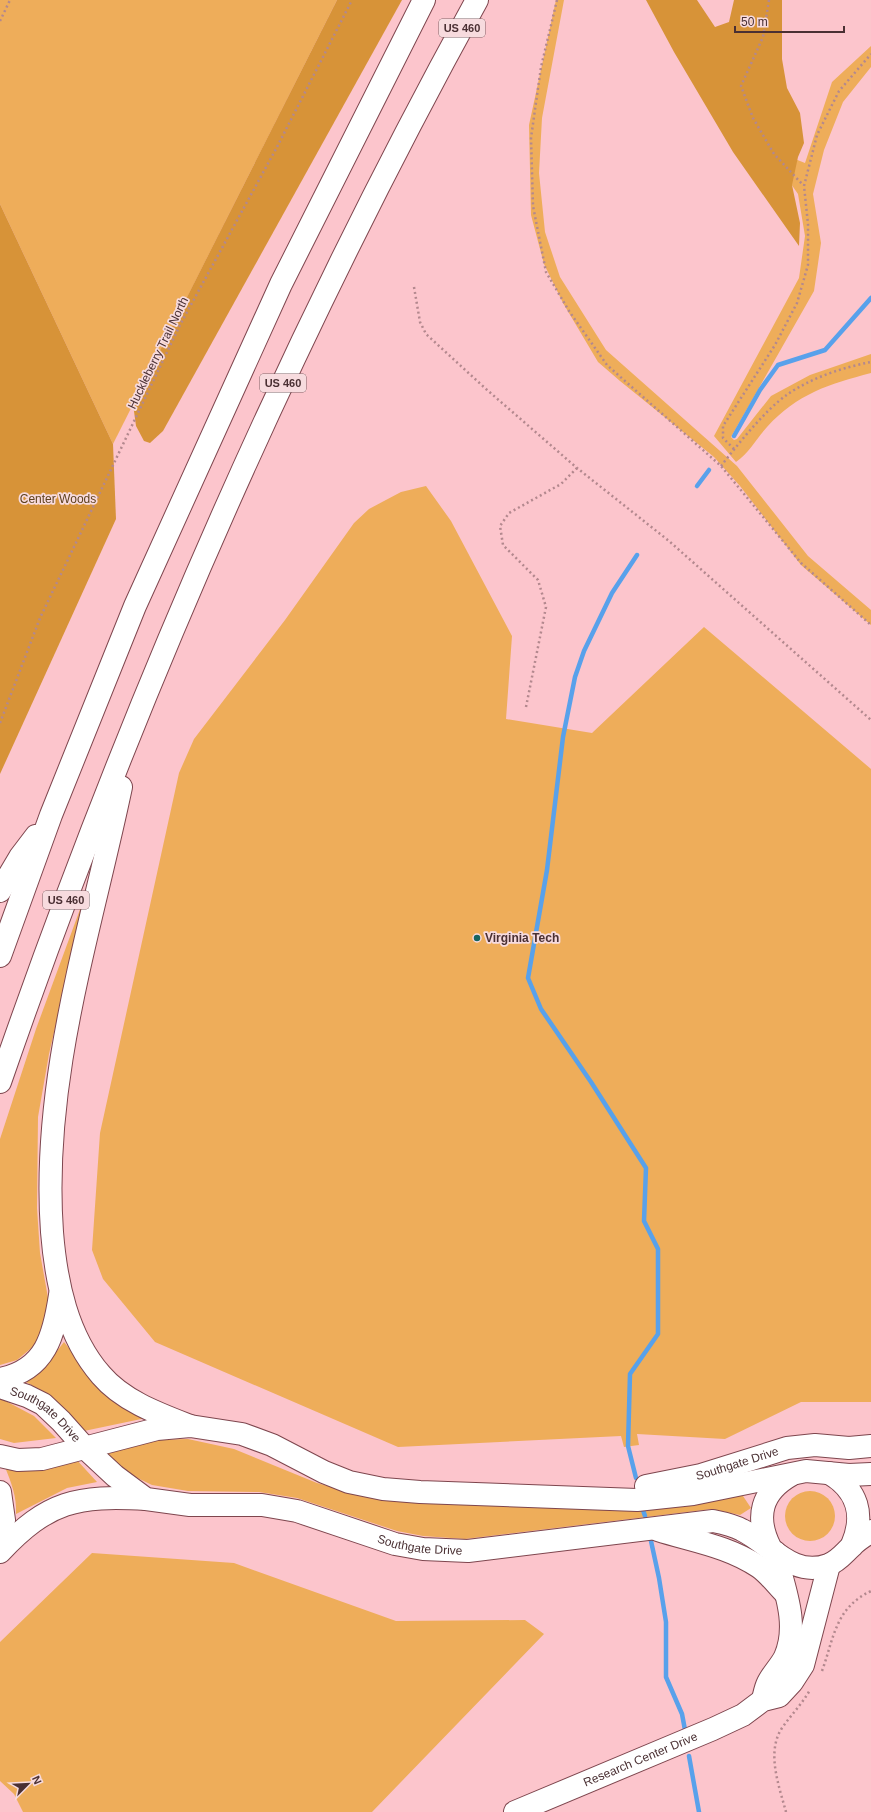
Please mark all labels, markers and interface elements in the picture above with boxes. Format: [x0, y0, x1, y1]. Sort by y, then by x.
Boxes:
scale bar [735, 8, 844, 34]
text: 50 m [741, 15, 768, 29]
road number: US 460 [439, 19, 485, 37]
street label: Huckleberry Trail North [125, 295, 191, 411]
road number: US 460 [260, 374, 306, 392]
park label: Center Woods [20, 492, 96, 506]
road number: US 460 [43, 891, 89, 909]
place label: Virginia Tech [485, 931, 559, 945]
marker: Virginia Tech [472, 933, 482, 943]
street label: Southgate Drive [8, 1384, 84, 1445]
street label: Southgate Drive [695, 1444, 781, 1483]
street label: Southgate Drive [375, 1532, 463, 1558]
street label: Research Center Drive [581, 1729, 700, 1790]
north arrow [8, 1764, 48, 1804]
text: N [30, 1774, 44, 1786]

